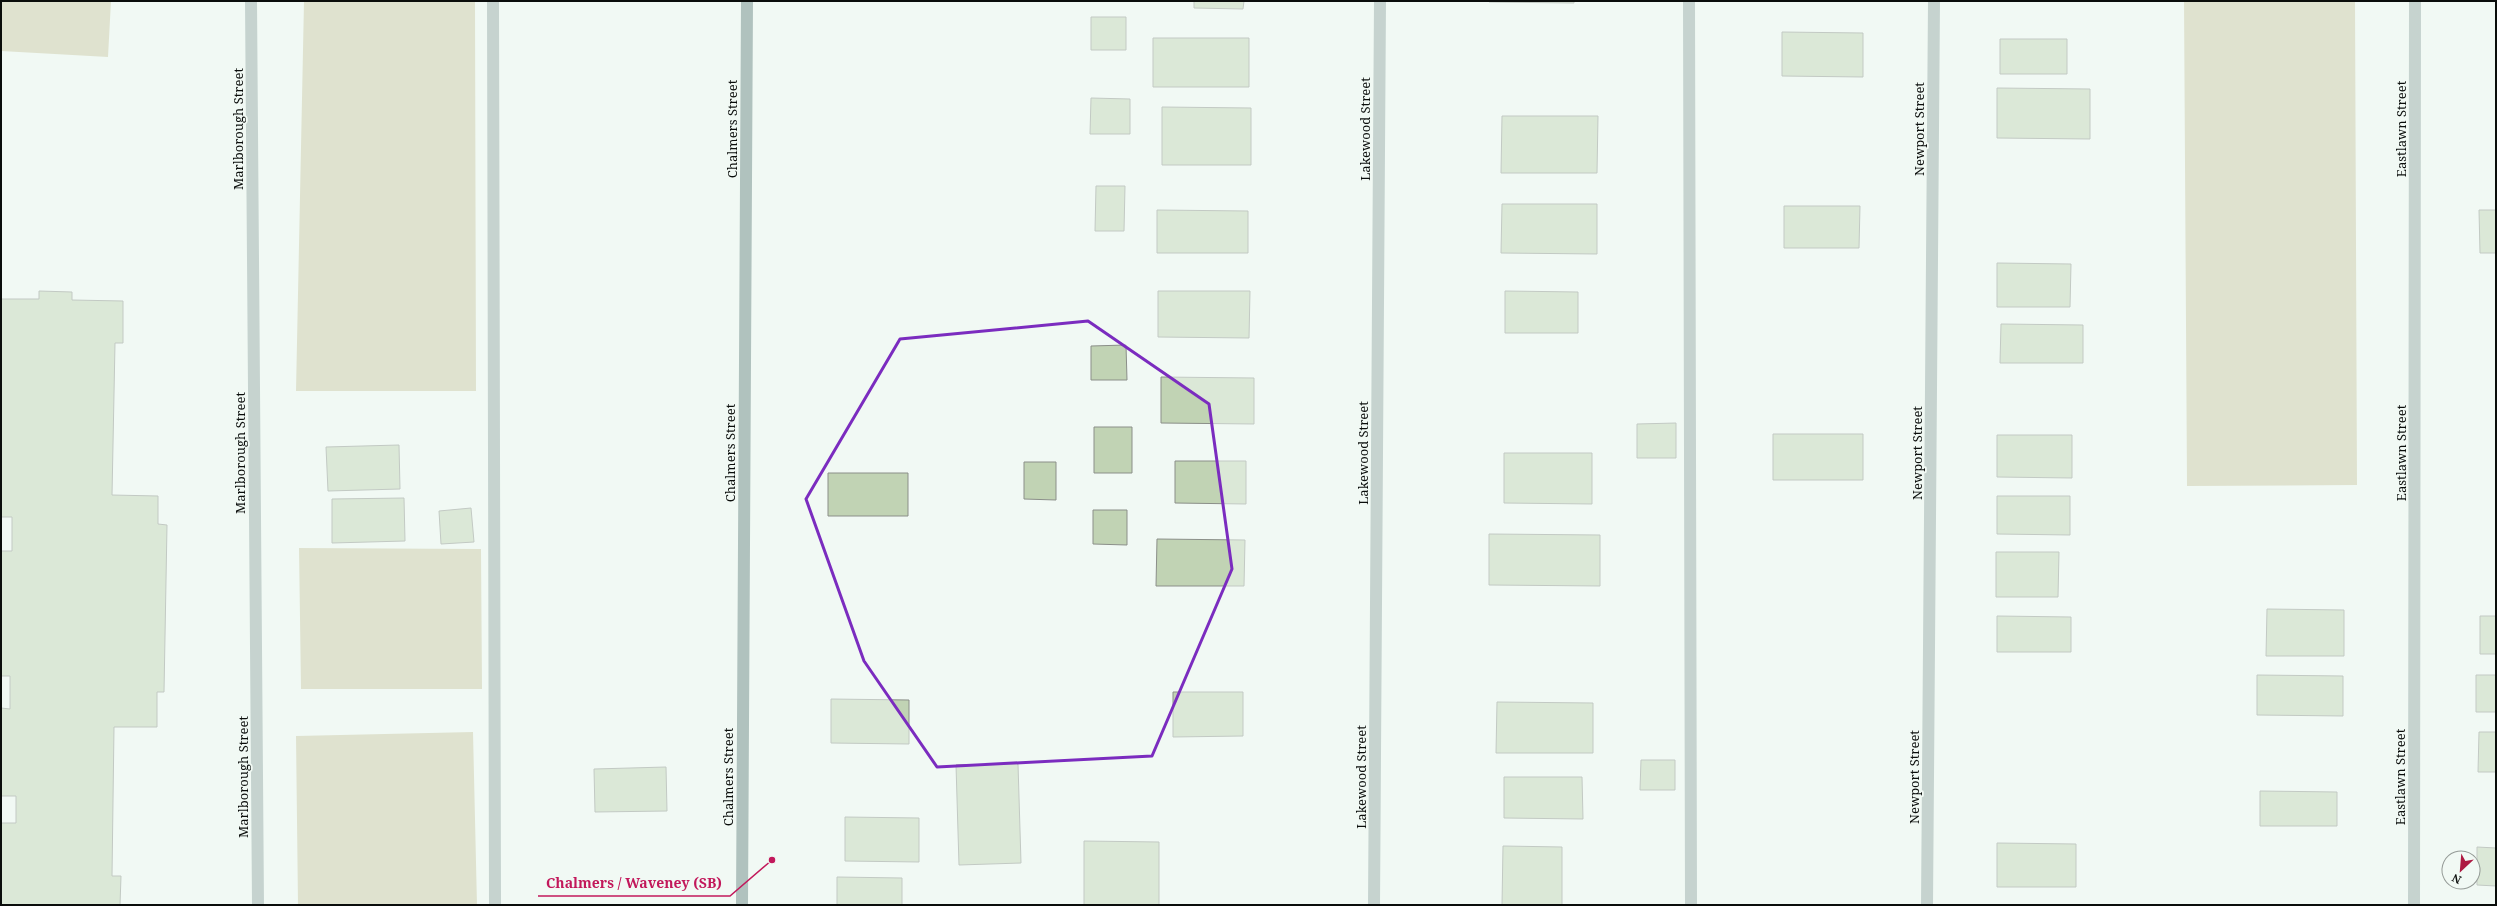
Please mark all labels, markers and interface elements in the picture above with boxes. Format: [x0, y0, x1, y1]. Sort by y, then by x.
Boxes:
street label: Marlborough Street [229, 68, 247, 190]
street label: Lakewood Street [1356, 77, 1374, 181]
street label: Chalmers Street [723, 79, 741, 178]
street label: Eastlawn Street [2392, 80, 2410, 177]
street label: Newport Street [1910, 82, 1928, 176]
street label: Marlborough Street [231, 392, 249, 514]
street label: Lakewood Street [1354, 401, 1372, 505]
street label: Chalmers Street [721, 403, 739, 502]
street label: Eastlawn Street [2392, 404, 2410, 501]
street label: Newport Street [1908, 406, 1926, 500]
street label: Marlborough Street [234, 716, 252, 838]
street label: Lakewood Street [1352, 725, 1370, 829]
street label: Chalmers Street [719, 727, 737, 826]
street label: Eastlawn Street [2391, 728, 2409, 825]
street label: Newport Street [1905, 730, 1923, 824]
north arrow [2441, 850, 2481, 890]
callout: Chalmers / Waveney (SB) [538, 870, 730, 896]
text: N [2449, 871, 2464, 888]
text: Chalmers / Waveney (SB) [546, 873, 722, 892]

